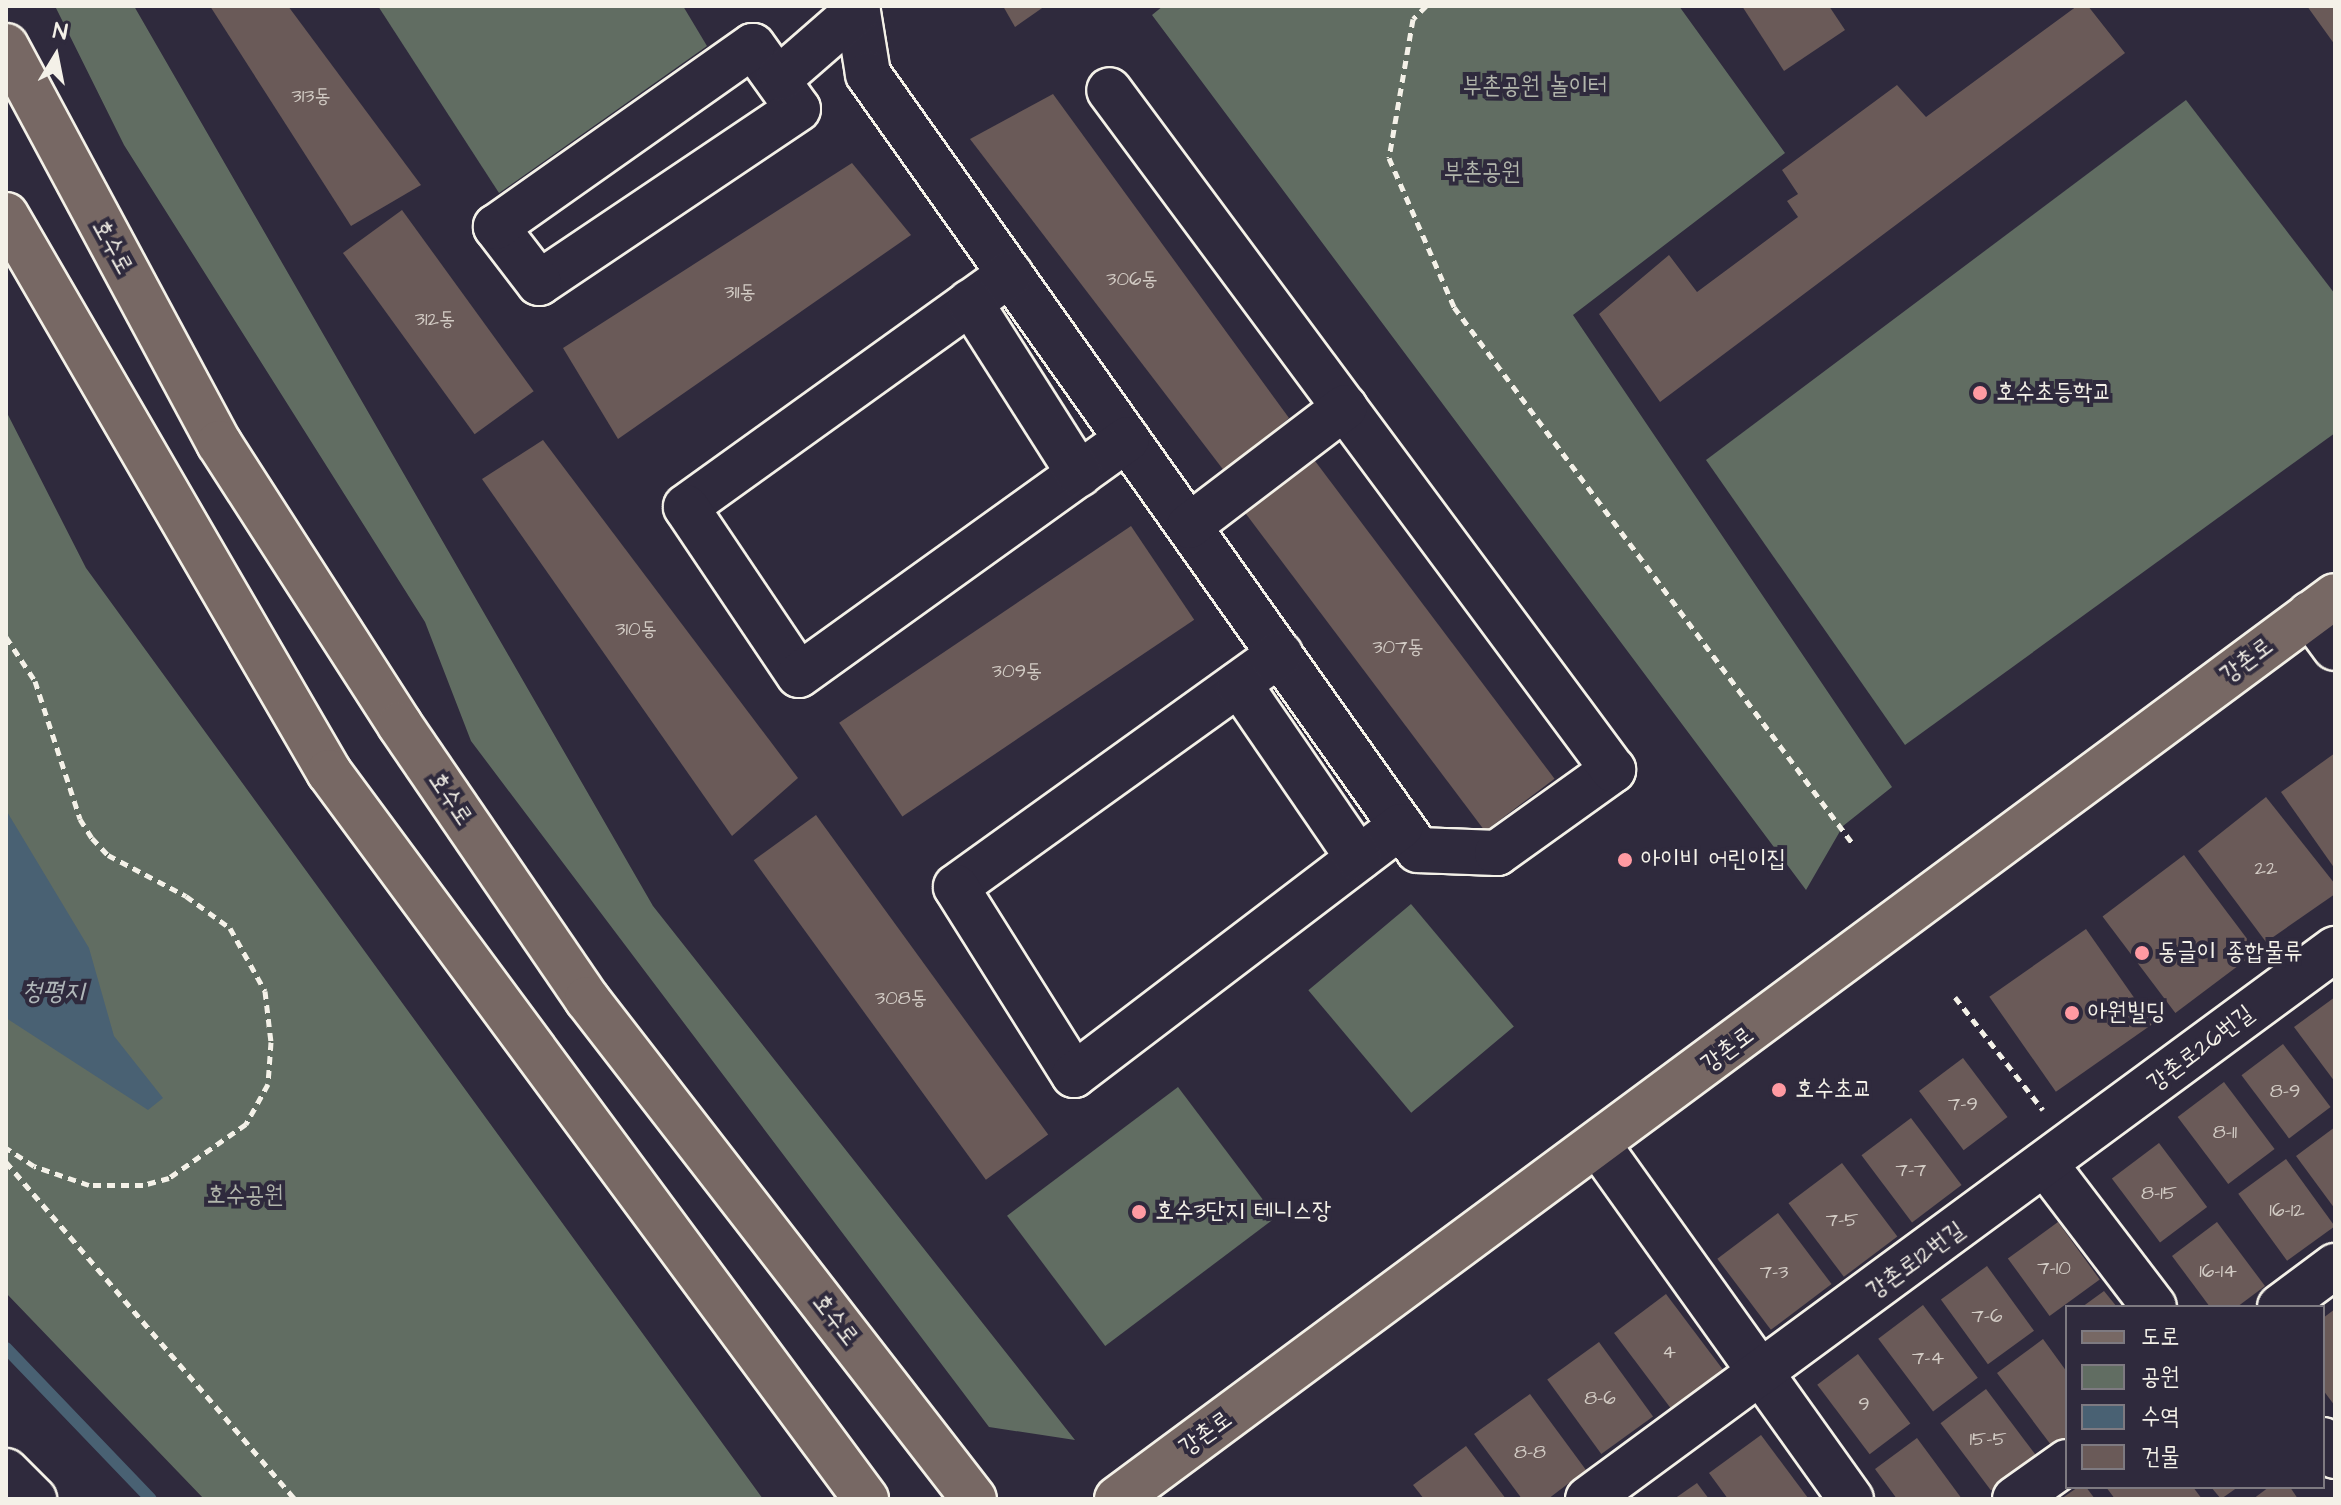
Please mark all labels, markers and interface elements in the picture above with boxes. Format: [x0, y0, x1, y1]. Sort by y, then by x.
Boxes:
text: N [51, 15, 70, 48]
north arrow [16, 16, 96, 96]
park label: 부촌공원 놀이터 [1463, 73, 1607, 101]
house number: 313동 [291, 84, 331, 108]
park label: 부촌공원 [1443, 159, 1521, 187]
street label: 호수로 [85, 215, 139, 279]
house number: 306동 [1106, 267, 1158, 291]
house number: 311동 [724, 280, 756, 304]
house number: 312동 [415, 307, 455, 331]
place label: 호수초등학교 [1996, 379, 2112, 407]
marker: 호수초등학교 [1971, 384, 1989, 402]
house number: 310동 [615, 617, 657, 641]
street label: 강촌로 [2215, 632, 2279, 690]
house number: 307동 [1372, 635, 1424, 659]
house number: 309동 [992, 659, 1042, 683]
street label: 호수로 [422, 767, 478, 831]
place label: 아이비 어린이집 [1641, 846, 1786, 874]
marker: 아이비 어린이집 [1616, 851, 1634, 869]
house number: 22 [2255, 856, 2277, 880]
place label: 동글이 종합물류 [2158, 939, 2303, 967]
marker: 동글이 종합물류 [2133, 944, 2151, 962]
water label: 청평지 [22, 976, 84, 1008]
house number: 308동 [875, 986, 927, 1010]
place label: 아원빌딩 [2088, 999, 2165, 1027]
street label: 강촌로26번길 [2142, 1000, 2260, 1098]
marker: 아원빌딩 [2063, 1004, 2081, 1022]
street label: 강촌로 [1696, 1021, 1760, 1079]
place label: 호수초교 [1795, 1076, 1872, 1104]
house number: 8-9 [2270, 1079, 2300, 1103]
marker: 호수초교 [1770, 1081, 1788, 1099]
house number: 7-9 [1948, 1092, 1978, 1116]
house number: 8-11 [2213, 1120, 2237, 1144]
house number: 7-7 [1896, 1158, 1926, 1182]
house number: 8-15 [2141, 1181, 2177, 1205]
park label: 호수공원 [206, 1182, 284, 1210]
place label: 호수3단지 테니스장 [1155, 1198, 1331, 1226]
house number: 16-12 [2269, 1198, 2305, 1222]
marker: 호수3단지 테니스장 [1130, 1203, 1148, 1221]
house number: 7-5 [1826, 1208, 1858, 1232]
street label: 강촌로12번길 [1862, 1216, 1970, 1306]
house number: 7-10 [2037, 1256, 2071, 1280]
house number: 16-14 [2199, 1259, 2237, 1283]
house number: 7-3 [1760, 1260, 1788, 1284]
street label: 호수로 [806, 1288, 864, 1352]
house number: 7-6 [1971, 1304, 2003, 1328]
legend [2065, 1305, 2325, 1489]
text: 도로 [2141, 1320, 2180, 1354]
house number: 4 [1662, 1340, 1676, 1364]
house number: 7-4 [1912, 1346, 1944, 1370]
text: 공원 [2141, 1360, 2180, 1394]
house number: 8-6 [1584, 1386, 1616, 1410]
house number: 9 [1858, 1392, 1870, 1416]
text: 수역 [2141, 1400, 2180, 1434]
street label: 강촌로 [1174, 1405, 1238, 1463]
house number: 15-5 [1969, 1427, 2007, 1451]
house number: 8-8 [1514, 1440, 1546, 1464]
text: 건물 [2141, 1440, 2180, 1474]

